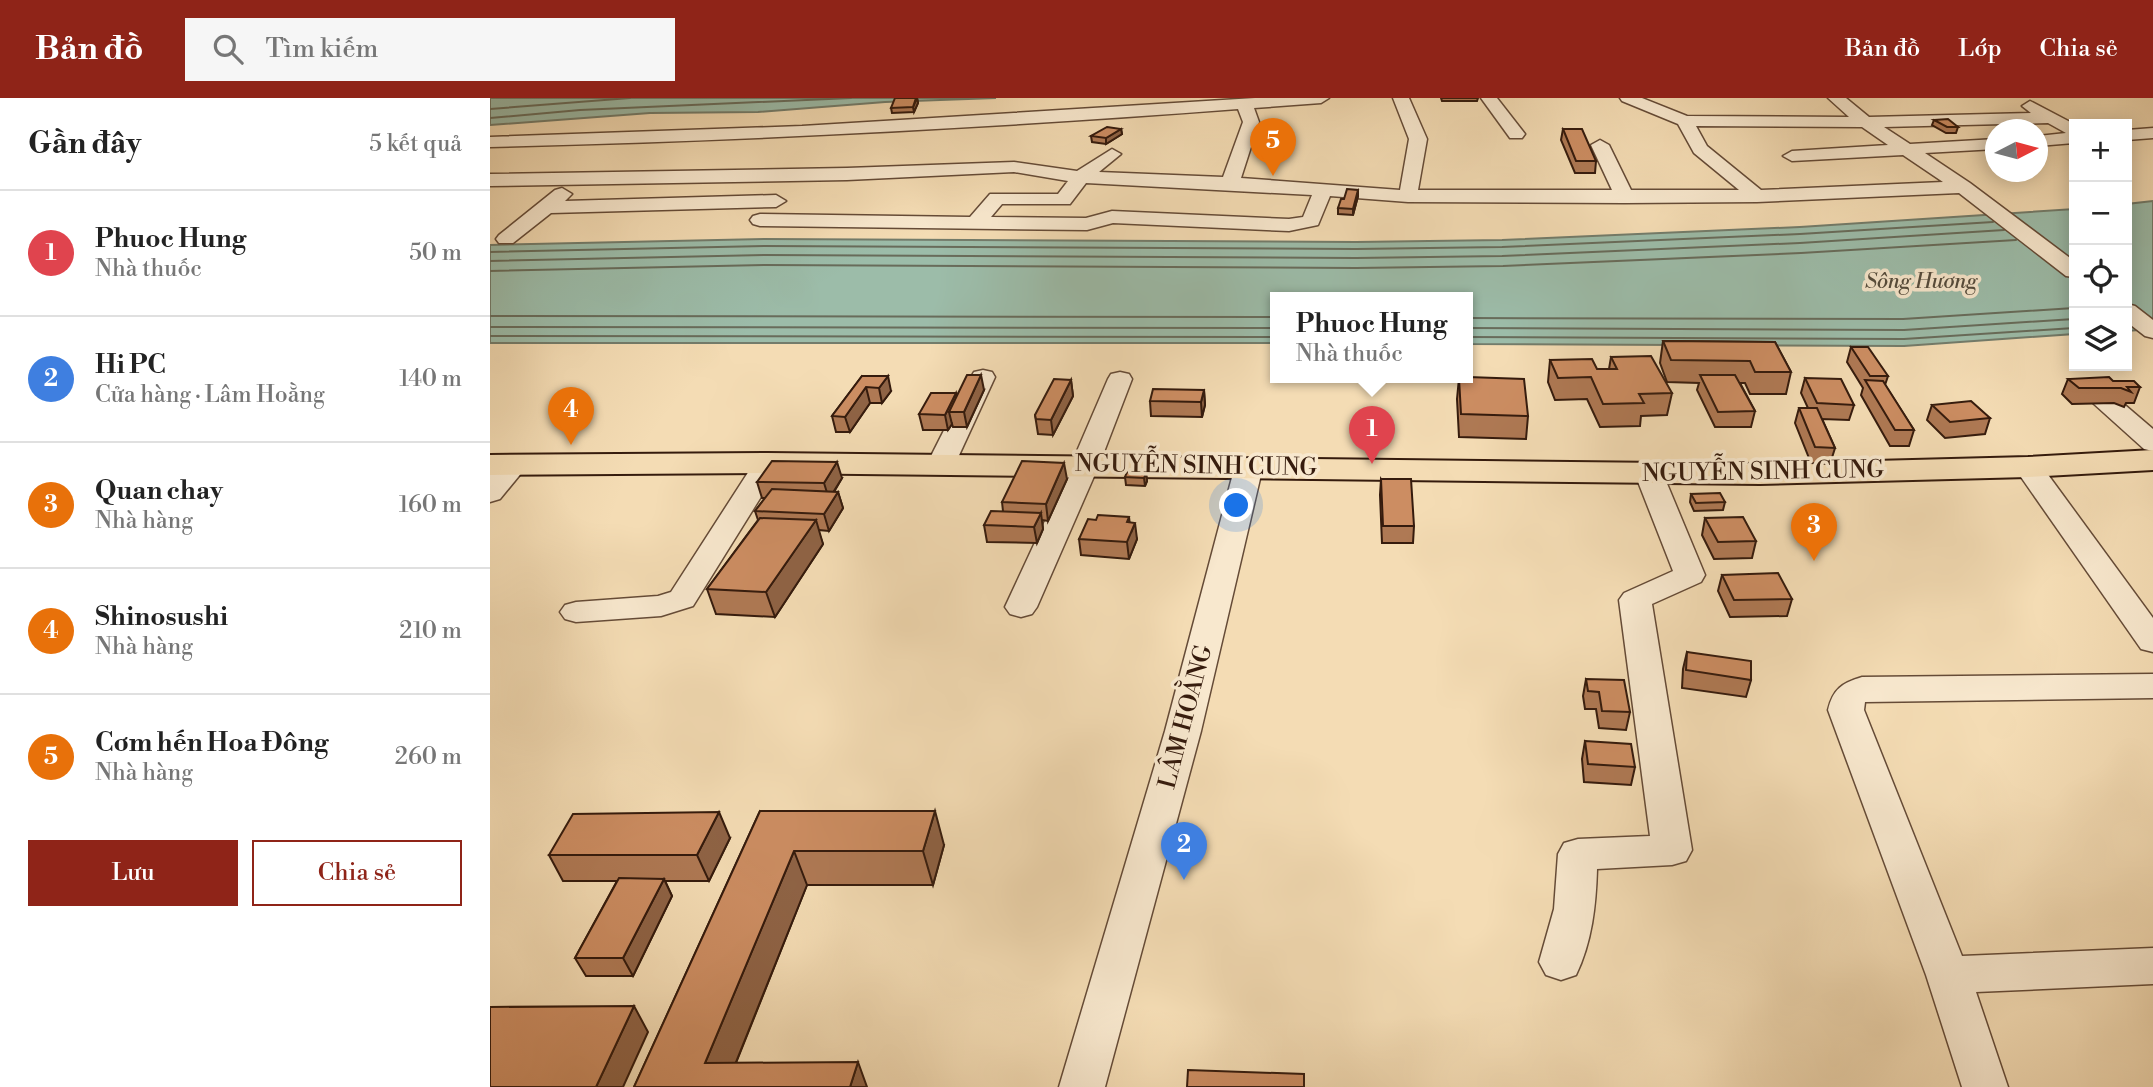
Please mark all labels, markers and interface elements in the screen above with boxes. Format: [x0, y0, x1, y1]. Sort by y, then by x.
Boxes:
search box [185, 18, 675, 81]
text: Bản đồ [35, 29, 143, 70]
icon: search [209, 30, 247, 68]
text: Tìm kiếm [265, 33, 378, 65]
text: Bản đồ [1845, 34, 1920, 64]
text: Lớp [1958, 34, 2002, 64]
text: Chia sẻ [2040, 34, 2118, 64]
pin: 5 [1250, 118, 1296, 176]
north arrow [1985, 119, 2048, 182]
map controls [2069, 119, 2132, 371]
button: + [2069, 119, 2132, 182]
text: Gần đây [28, 125, 141, 163]
text: 5 kết quả [369, 130, 462, 158]
button: − [2069, 182, 2132, 245]
text: Phuoc Hung [95, 223, 246, 255]
text: 1 [45, 239, 57, 267]
text: 50 m [409, 239, 462, 267]
button: locate [2069, 245, 2132, 308]
text: Nhà thuốc [95, 255, 202, 283]
water label: Sông Hương [1865, 269, 1978, 295]
popup [1270, 292, 1473, 383]
text: Phuoc Hung [1296, 308, 1447, 340]
button: layers [2069, 308, 2132, 371]
text: Nhà thuốc [1296, 340, 1403, 368]
text: Hi PC [95, 349, 166, 381]
text: 2 [44, 365, 58, 393]
text: 140 m [399, 365, 462, 393]
text: Cửa hàng · Lâm Hoằng [95, 381, 325, 409]
pin: 4 [548, 387, 594, 445]
pin: 1 [1349, 406, 1395, 464]
street label: NGUYỄN SINH CUNG [1075, 444, 1318, 483]
street label: NGUYỄN SINH CUNG [1642, 450, 1885, 489]
text: Quan chay [95, 475, 223, 507]
your location [1219, 488, 1253, 522]
text: 3 [44, 491, 58, 519]
text: 160 m [399, 491, 462, 519]
pin: 3 [1791, 503, 1837, 561]
text: Nhà hàng [95, 507, 193, 535]
text: Shinosushi [95, 601, 228, 633]
text: 4 [43, 617, 59, 645]
text: 210 m [399, 617, 462, 645]
text: Nhà hàng [95, 633, 193, 661]
street label: LÂM HOẰNG [1148, 640, 1220, 792]
text: Cơm hến Hoa Đông [95, 727, 329, 759]
text: 5 [44, 743, 58, 771]
text: 260 m [395, 743, 462, 771]
text: Nhà hàng [95, 759, 193, 787]
pin: 2 [1161, 822, 1207, 880]
button: Lưu [28, 840, 238, 906]
button: Chia sẻ [252, 840, 462, 906]

